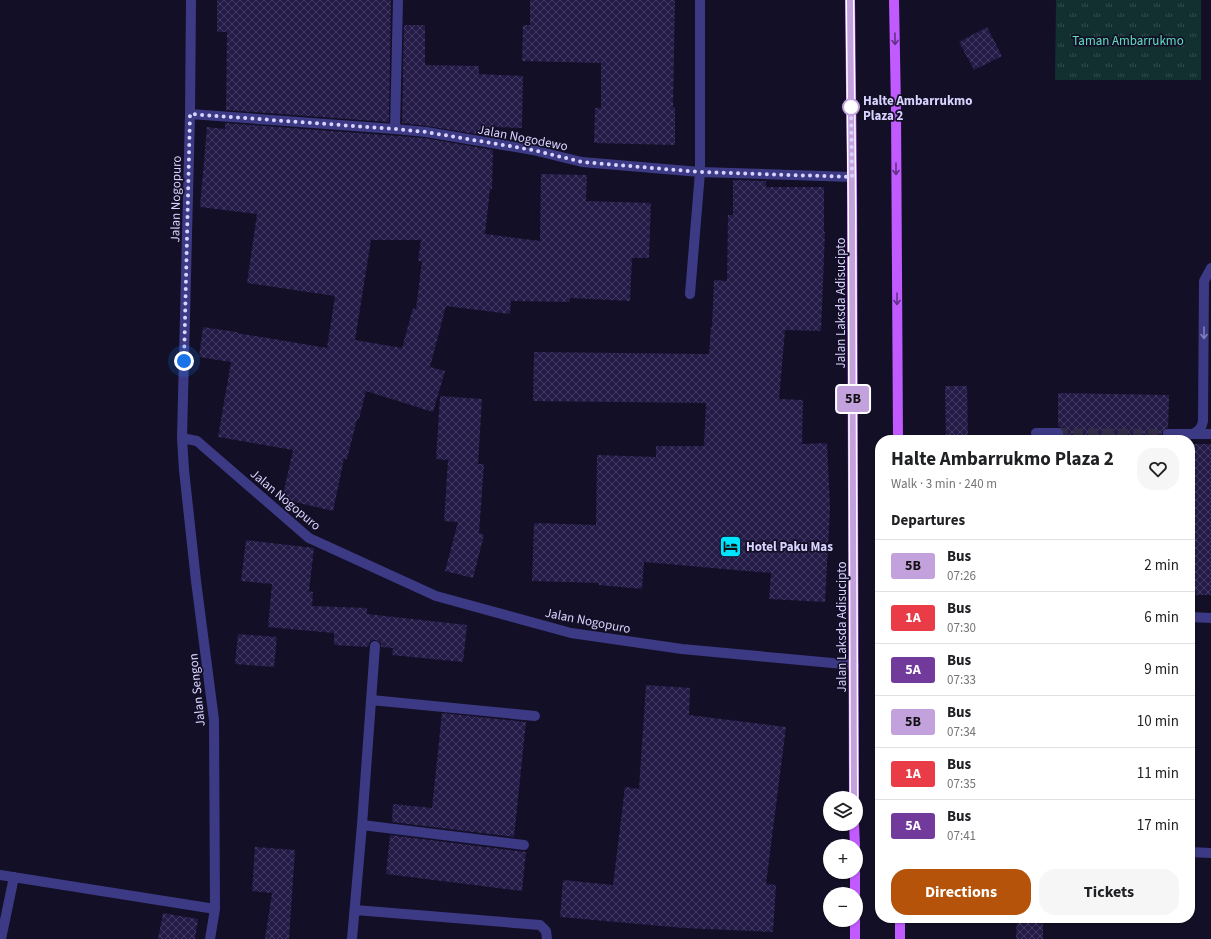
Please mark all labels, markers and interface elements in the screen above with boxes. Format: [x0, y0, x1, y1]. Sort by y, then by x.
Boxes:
one-way arrow [891, 32, 898, 45]
park label: Taman Ambarrukmo [1072, 32, 1184, 50]
place label: Halte Ambarrukmo Plaza 2 [863, 92, 972, 125]
marker: Halte Ambarrukmo Plaza 2 [842, 98, 860, 116]
street label: Jalan Nogodewo [476, 120, 569, 156]
street label: Jalan Nogopuro [166, 155, 186, 243]
one-way arrow [892, 162, 900, 175]
street label: Jalan Laksda Adisucipto [832, 238, 850, 368]
one-way arrow [893, 292, 901, 305]
one-way arrow [1200, 326, 1208, 339]
your location [174, 351, 194, 371]
line badge: 5B [835, 386, 871, 412]
text: 5B [845, 389, 861, 409]
text: Halte Ambarrukmo Plaza 2 [891, 446, 1114, 473]
button: heart [1137, 448, 1179, 490]
street label: Jalan Nogopuro [246, 465, 324, 535]
text: Walk · 3 min · 240 m [891, 475, 997, 493]
text: Departures [891, 510, 965, 531]
hotel icon: Hotel Paku Mas [717, 533, 743, 559]
place label: Hotel Paku Mas [746, 538, 833, 556]
text: Bus [947, 546, 971, 567]
text: 2 min [1144, 555, 1179, 576]
text: 5B [905, 556, 921, 576]
street label: Jalan Laksda Adisucipto [833, 562, 851, 692]
text: 07:26 [947, 567, 976, 585]
text: Bus [947, 598, 971, 619]
street label: Jalan Nogopuro [543, 604, 632, 638]
text: 6 min [1144, 607, 1179, 628]
text: 1A [905, 608, 921, 628]
text: 07:30 [947, 619, 976, 637]
text: Bus [947, 650, 971, 671]
street label: Jalan Sengon [184, 652, 210, 727]
text: 9 min [1144, 659, 1179, 680]
text: 5A [905, 660, 921, 680]
text: 07:33 [947, 671, 976, 689]
text: Bus [947, 702, 971, 723]
text: 10 min [1137, 711, 1179, 732]
text: 5B [905, 712, 921, 732]
text: 07:34 [947, 723, 976, 741]
text: Bus [947, 754, 971, 775]
text: 11 min [1137, 763, 1179, 784]
text: 1A [905, 764, 921, 784]
text: 07:35 [947, 775, 976, 793]
map controls [823, 791, 863, 927]
button: layers [823, 791, 863, 831]
text: Bus [947, 806, 971, 827]
text: 17 min [1137, 815, 1179, 836]
text: 5A [905, 816, 921, 836]
text: 07:41 [947, 827, 976, 845]
button: + [823, 839, 863, 879]
button: Directions [891, 869, 1031, 915]
button: Tickets [1039, 869, 1179, 915]
button: − [823, 887, 863, 927]

